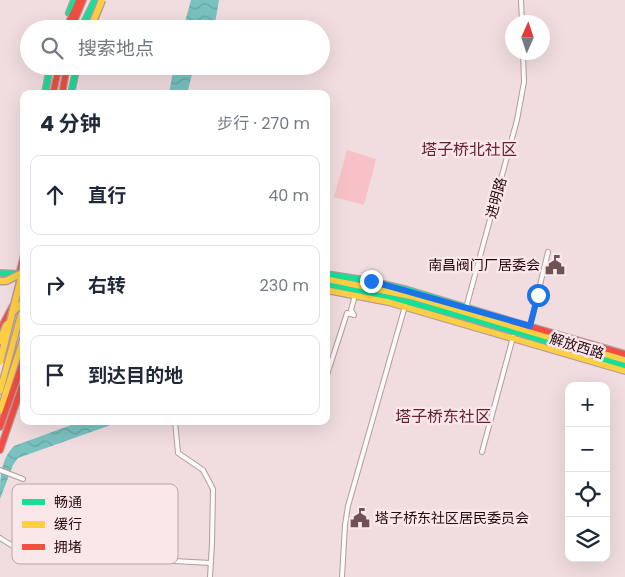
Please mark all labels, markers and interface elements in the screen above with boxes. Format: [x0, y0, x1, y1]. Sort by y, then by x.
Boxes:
north arrow [505, 15, 550, 60]
search box [20, 20, 330, 75]
icon: search [38, 34, 66, 62]
text: 搜索地点 [78, 35, 154, 62]
text: 4 分钟 [40, 109, 101, 138]
text: 步行 · 270 m [217, 112, 310, 135]
district label: 塔子桥北社区 [421, 138, 517, 161]
street label: 进明路 [481, 175, 511, 221]
icon: ahead [41, 181, 69, 209]
text: 直行 [88, 182, 126, 209]
text: 40 m [268, 184, 309, 207]
public building icon: 南昌阀门厂居委会 [544, 254, 566, 276]
place label: 南昌阀门厂居委会 [428, 255, 540, 275]
route end [360, 270, 383, 293]
icon: right [41, 271, 69, 299]
text: 右转 [88, 272, 126, 299]
text: 230 m [260, 274, 309, 297]
route start [527, 284, 550, 307]
street label: 解放西路 [547, 328, 607, 364]
icon: arrive [41, 361, 69, 389]
text: 到达目的地 [88, 362, 183, 389]
map controls [565, 382, 610, 562]
button: + [565, 382, 610, 427]
district label: 塔子桥东社区 [395, 405, 491, 428]
button: − [565, 427, 610, 472]
button: locate [565, 472, 610, 517]
legend [12, 484, 178, 564]
text: 畅通 [54, 492, 82, 512]
public building icon: 塔子桥东社区居民委员会 [349, 507, 371, 529]
place label: 塔子桥东社区居民委员会 [375, 508, 529, 528]
text: 缓行 [54, 514, 82, 534]
button: layers [565, 517, 610, 562]
text: 拥堵 [54, 537, 82, 557]

